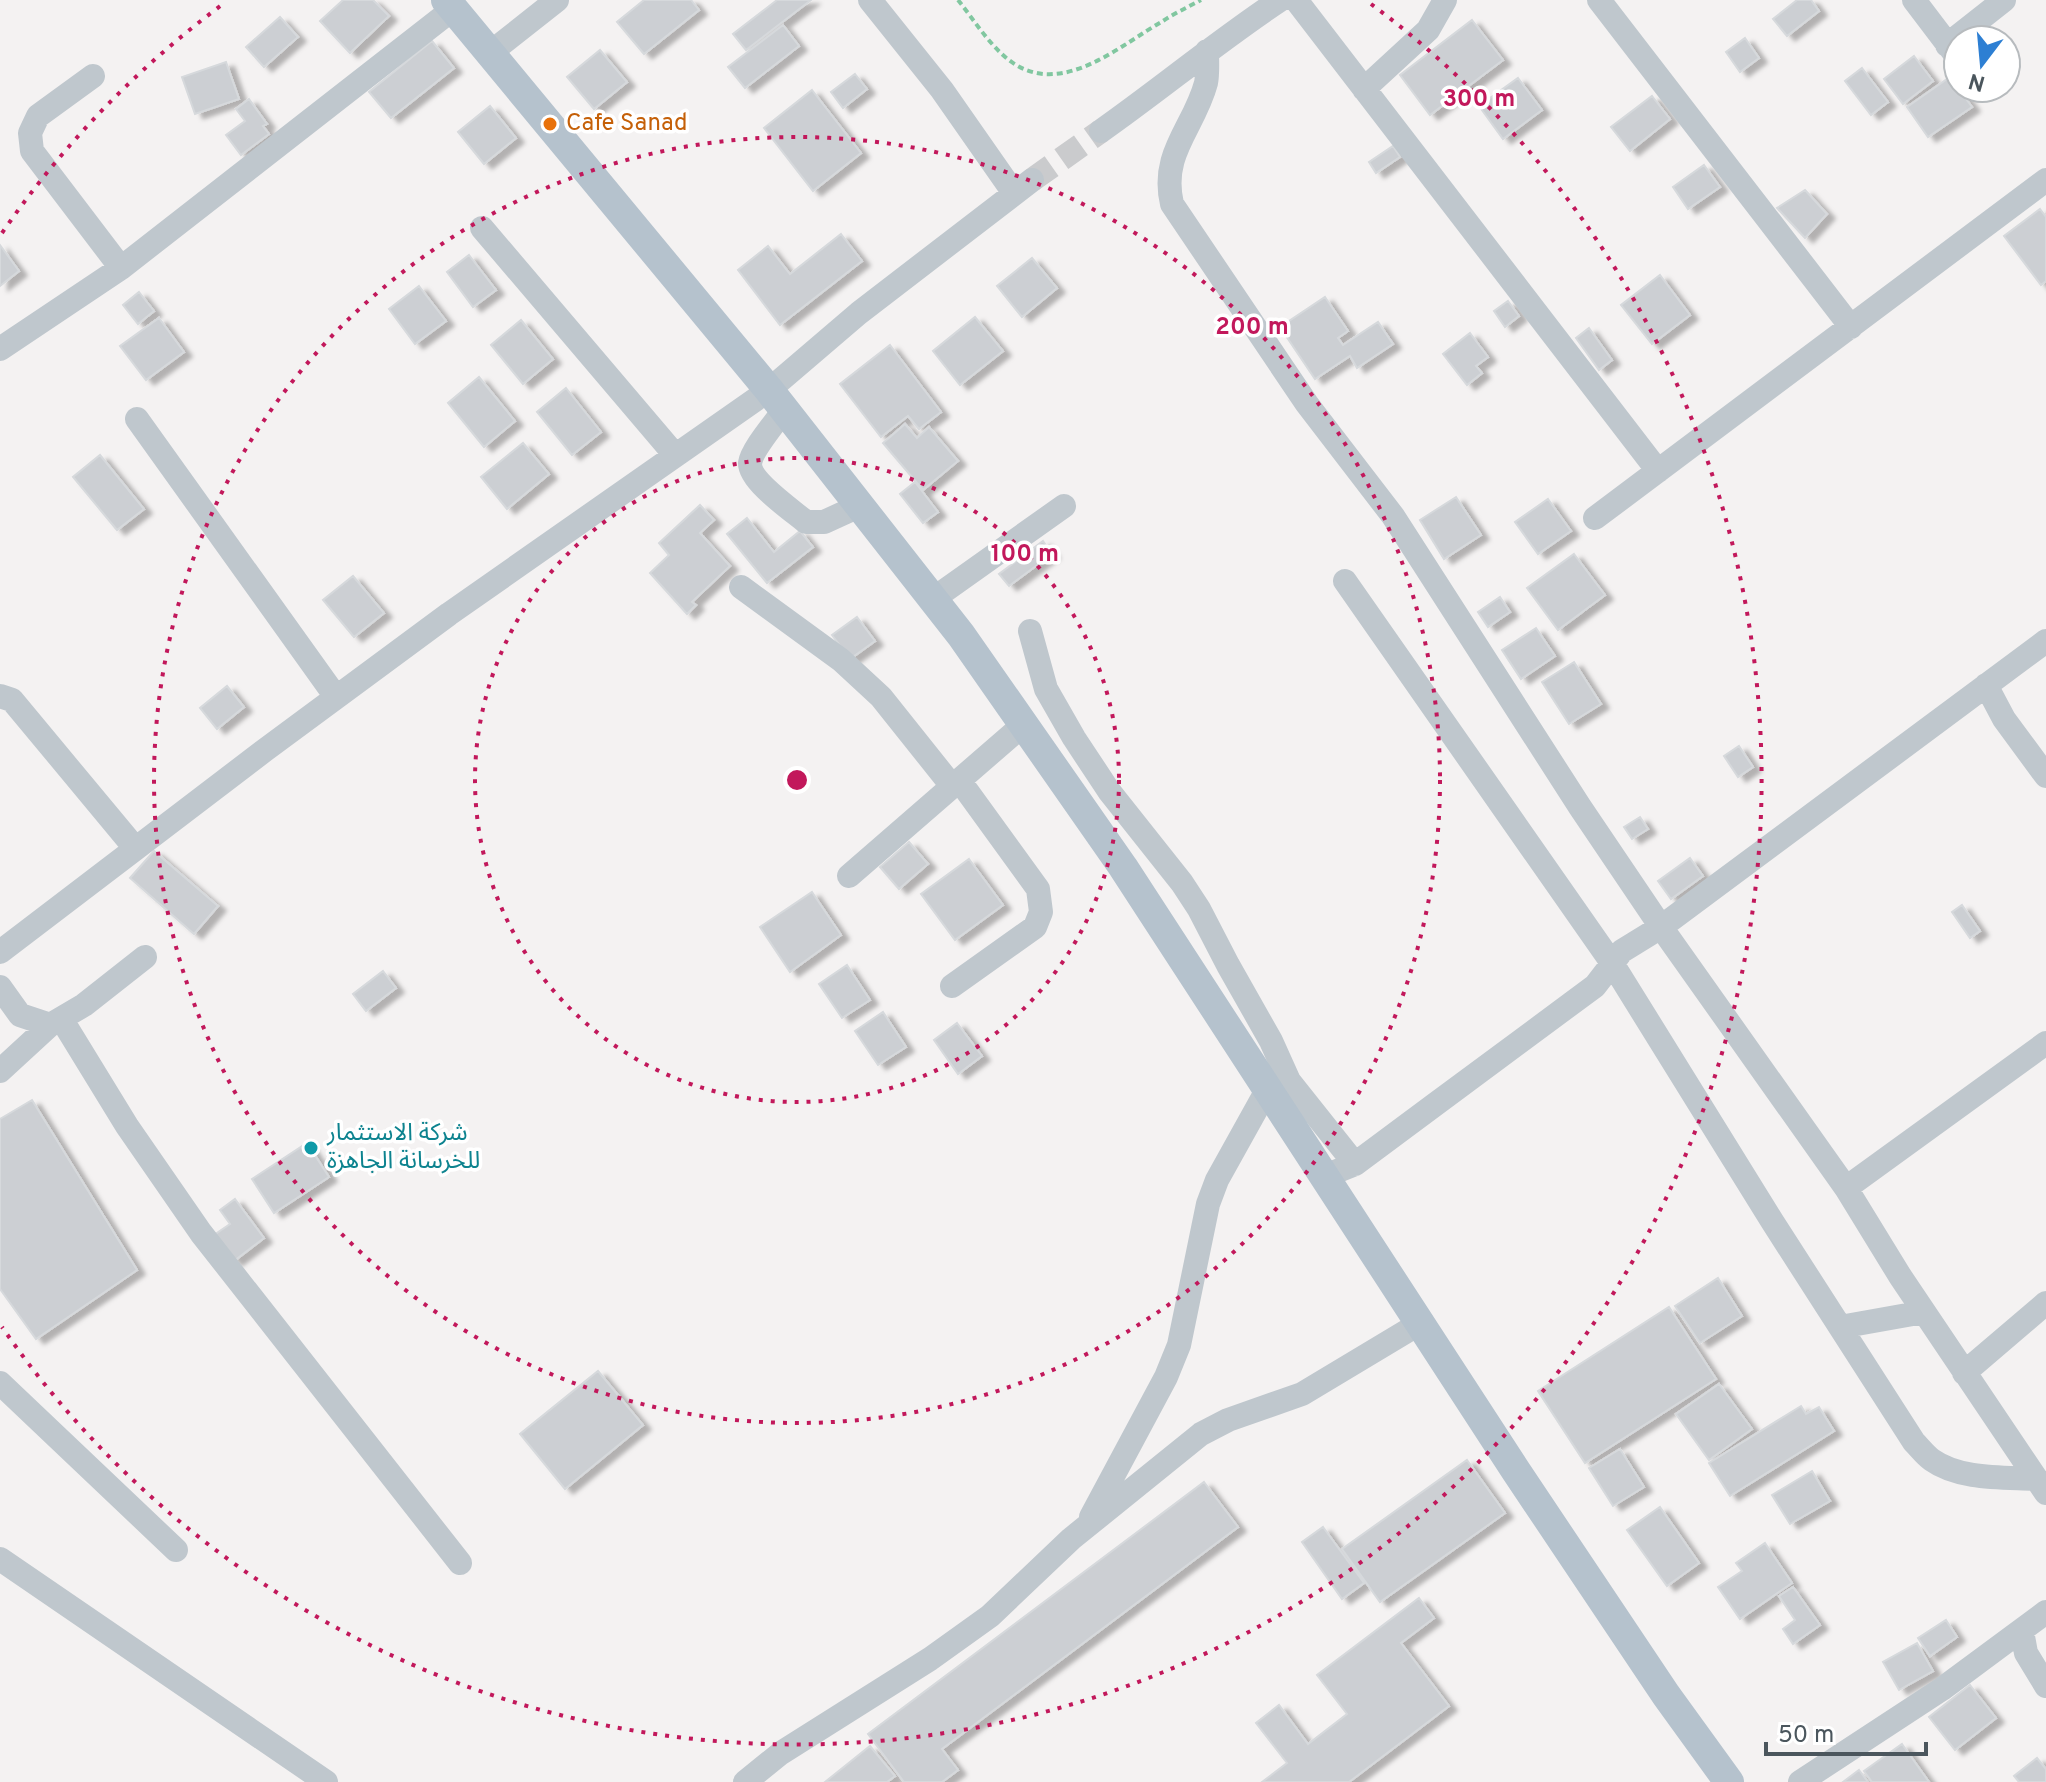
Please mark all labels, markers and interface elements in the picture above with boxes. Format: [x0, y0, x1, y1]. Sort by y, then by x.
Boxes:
north arrow [1942, 24, 2022, 104]
text: N [1966, 66, 1988, 96]
text: 300 m [1443, 85, 1515, 115]
place label: Cafe Sanad [566, 109, 688, 139]
marker: Cafe Sanad [541, 115, 559, 133]
text: 200 m [1215, 313, 1289, 343]
text: 100 m [991, 540, 1059, 570]
centre of rings [783, 766, 811, 794]
place label: شركة الاستثمار للخرسانة الجاهزة [326, 1119, 480, 1177]
marker: شركة الاستثمار للخرسانة الجاهزة [302, 1139, 320, 1157]
scale bar [1766, 1706, 1926, 1756]
text: 50 m [1778, 1721, 1834, 1751]

